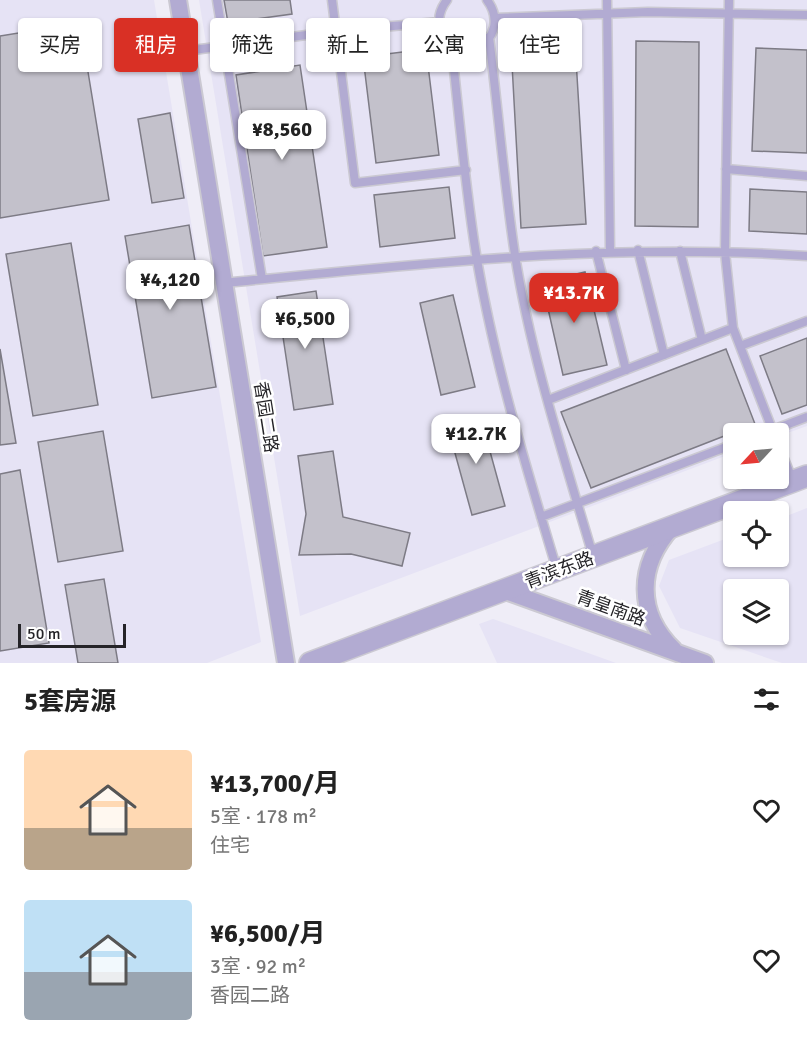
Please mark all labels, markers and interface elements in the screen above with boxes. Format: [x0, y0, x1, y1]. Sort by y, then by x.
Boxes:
chip: 买房 [18, 18, 102, 72]
chip: 租房 [114, 18, 198, 72]
chip: 筛选 [210, 18, 294, 72]
chip: 新上 [306, 18, 390, 72]
chip: 公寓 [402, 18, 486, 72]
chip: 住宅 [498, 18, 582, 72]
pin: ¥8,560 [233, 110, 331, 161]
text: ¥8,560 [252, 117, 312, 142]
pin: ¥4,120 [121, 260, 219, 311]
text: ¥4,120 [140, 267, 200, 292]
pin: ¥13.7K [525, 273, 623, 324]
text: ¥13.7K [543, 280, 605, 305]
pin: ¥6,500 [256, 299, 354, 350]
text: ¥6,500 [275, 306, 335, 331]
street label: 香园二路 [250, 380, 282, 454]
pin: ¥12.7K [427, 414, 525, 465]
text: ¥12.7K [445, 421, 507, 446]
north arrow [723, 423, 789, 489]
map controls [723, 423, 789, 645]
button: locate [723, 501, 789, 567]
street label: 青滨东路 [521, 547, 597, 593]
button: layers [723, 579, 789, 645]
street label: 青皇南路 [573, 585, 649, 631]
scale bar [18, 621, 126, 648]
text: 50 m [27, 624, 61, 644]
icon: filters [750, 683, 783, 716]
text: 5套房源 [24, 686, 116, 718]
text: ¥13,700/月 [210, 768, 340, 800]
icon: home [72, 774, 144, 846]
icon: heart [750, 794, 783, 827]
text: 5室 · 178 m² [210, 804, 317, 829]
text: 住宅 [210, 833, 250, 858]
text: ¥6,500/月 [210, 918, 326, 950]
icon: home [72, 924, 144, 996]
icon: heart [750, 944, 783, 977]
text: 3室 · 92 m² [210, 954, 306, 979]
text: 香园二路 [210, 983, 290, 1008]

